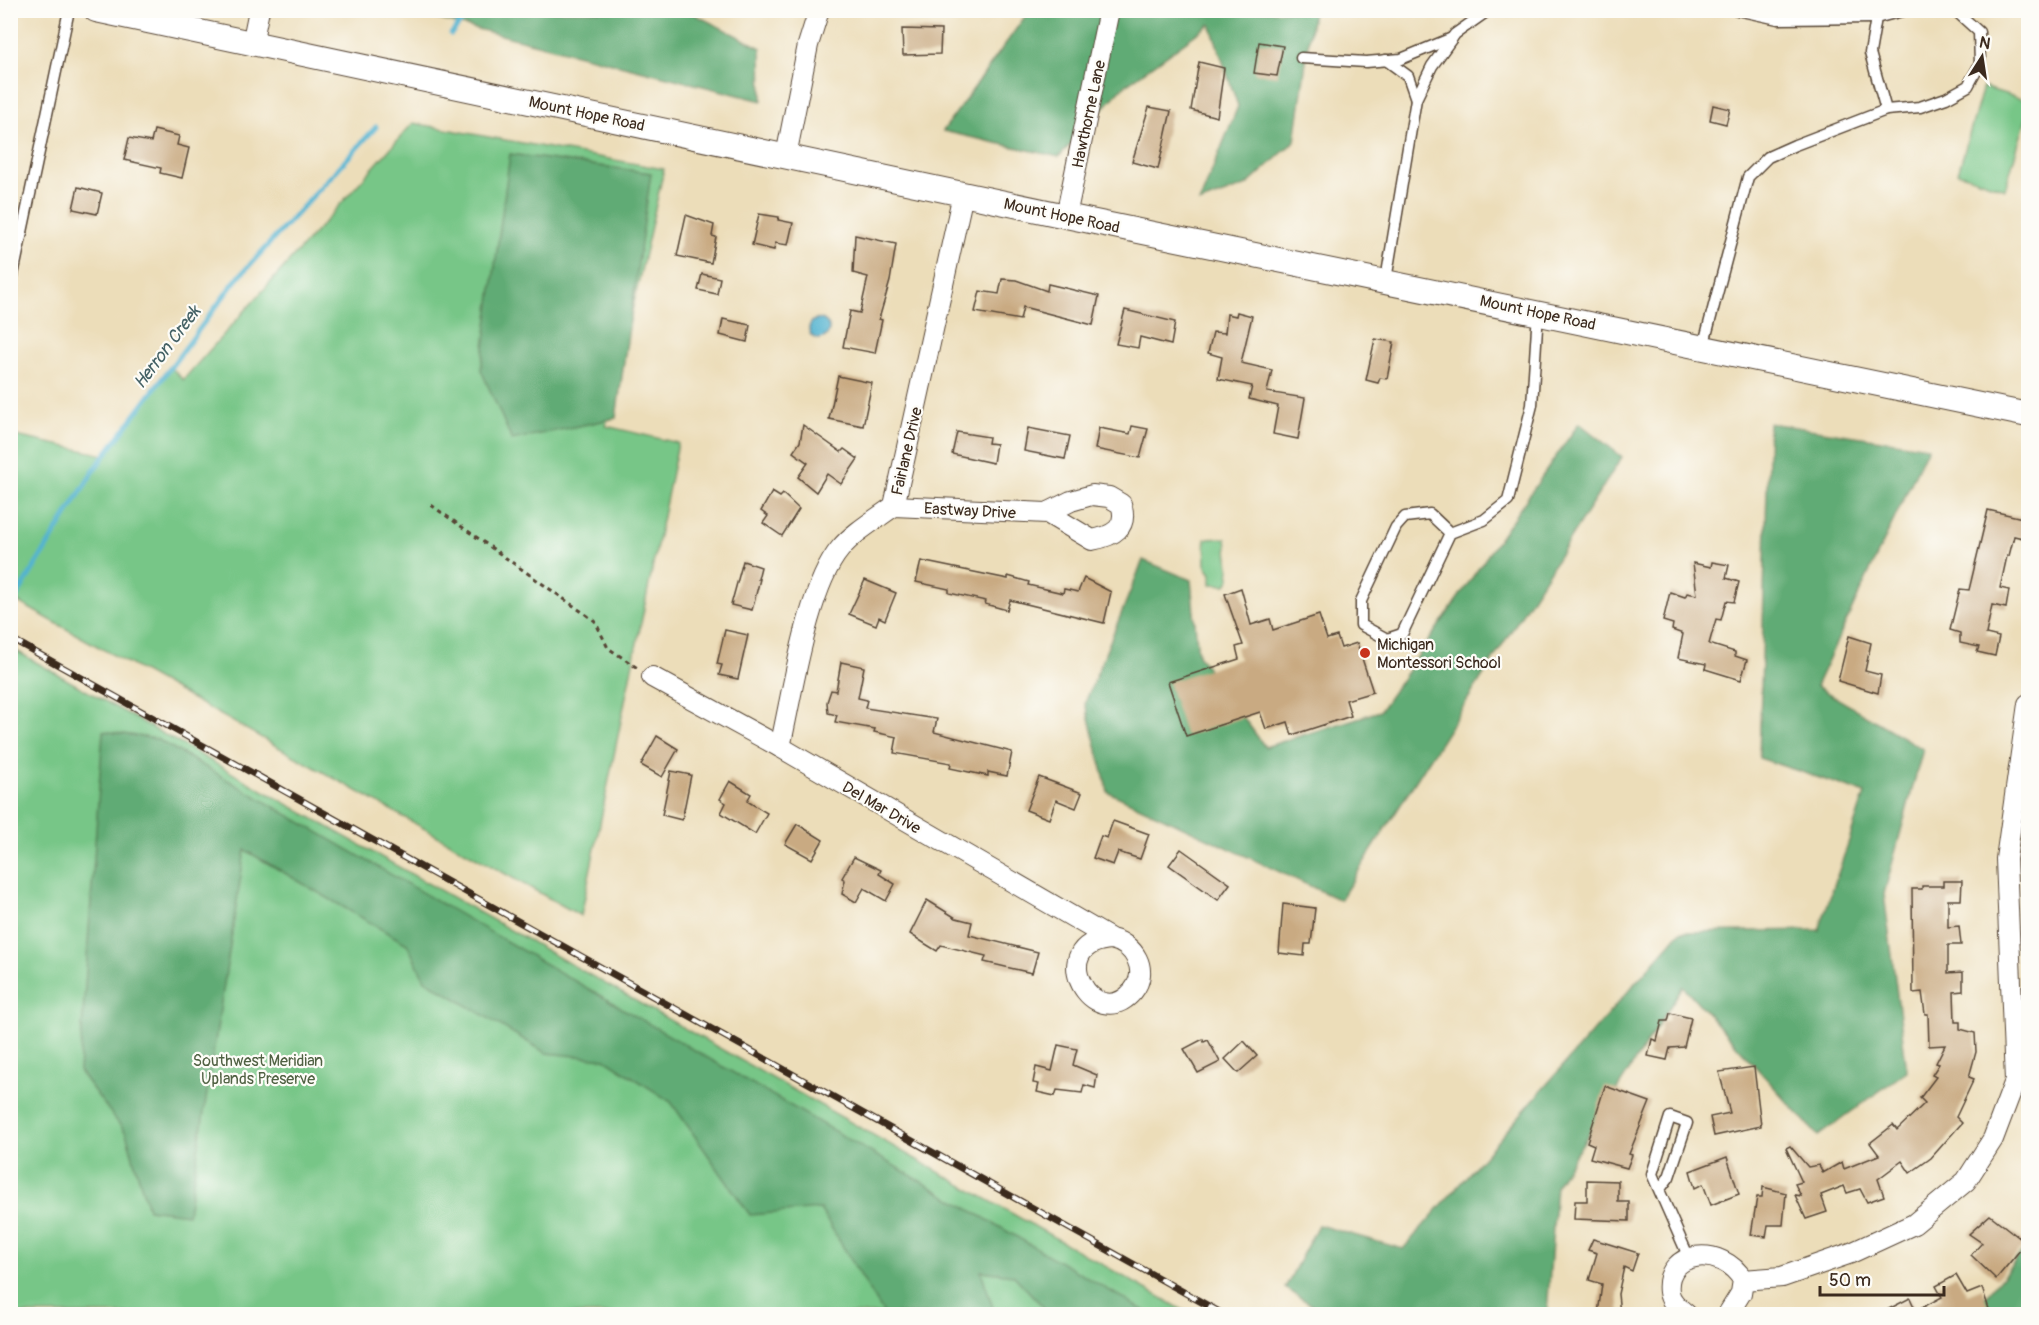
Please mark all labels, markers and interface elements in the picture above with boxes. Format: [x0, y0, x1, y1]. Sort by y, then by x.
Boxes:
north arrow [1952, 27, 2012, 87]
text: N [1978, 32, 1992, 54]
street label: Hawthorne Lane [1068, 58, 1110, 170]
street label: Mount Hope Road [527, 92, 647, 136]
street label: Mount Hope Road [1002, 194, 1122, 238]
street label: Mount Hope Road [1478, 291, 1598, 335]
water label: Herron Creek [129, 300, 207, 393]
street label: Fairlane Drive [887, 405, 927, 497]
street label: Eastway Drive [923, 499, 1017, 523]
place label: Michigan Montessori School [1377, 635, 1501, 673]
marker: Michigan Montessori School [1358, 646, 1372, 660]
street label: Del Mar Drive [839, 777, 924, 838]
park label: Southwest Meridian Uplands Preserve [193, 1051, 323, 1089]
scale bar [1820, 1259, 1944, 1297]
text: 50 m [1829, 1269, 1871, 1292]

